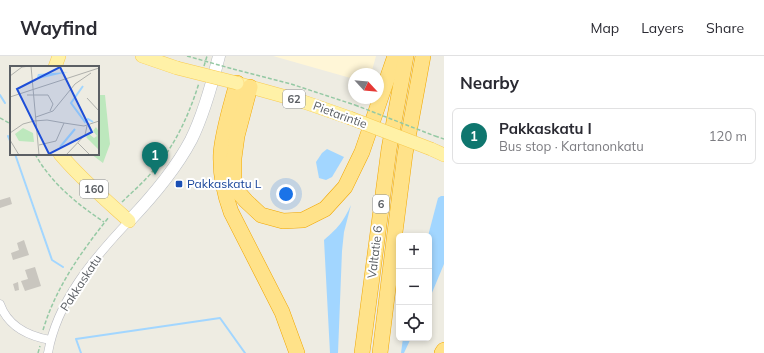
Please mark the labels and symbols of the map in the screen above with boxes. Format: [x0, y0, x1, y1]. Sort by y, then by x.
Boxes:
inset map [10, 66, 99, 155]
north arrow [348, 68, 384, 104]
road number: 62 [283, 90, 305, 108]
street label: Pietarintie [311, 98, 369, 131]
pin: 1 [142, 142, 168, 175]
place label: Pakkaskatu L [187, 176, 262, 191]
marker: Pakkaskatu L [174, 179, 184, 189]
road number: 160 [80, 180, 108, 198]
your location [276, 184, 296, 204]
road number: 6 [373, 195, 389, 213]
street label: Valtatie 6 [364, 225, 385, 279]
street label: Pakkaskatu [57, 252, 104, 314]

